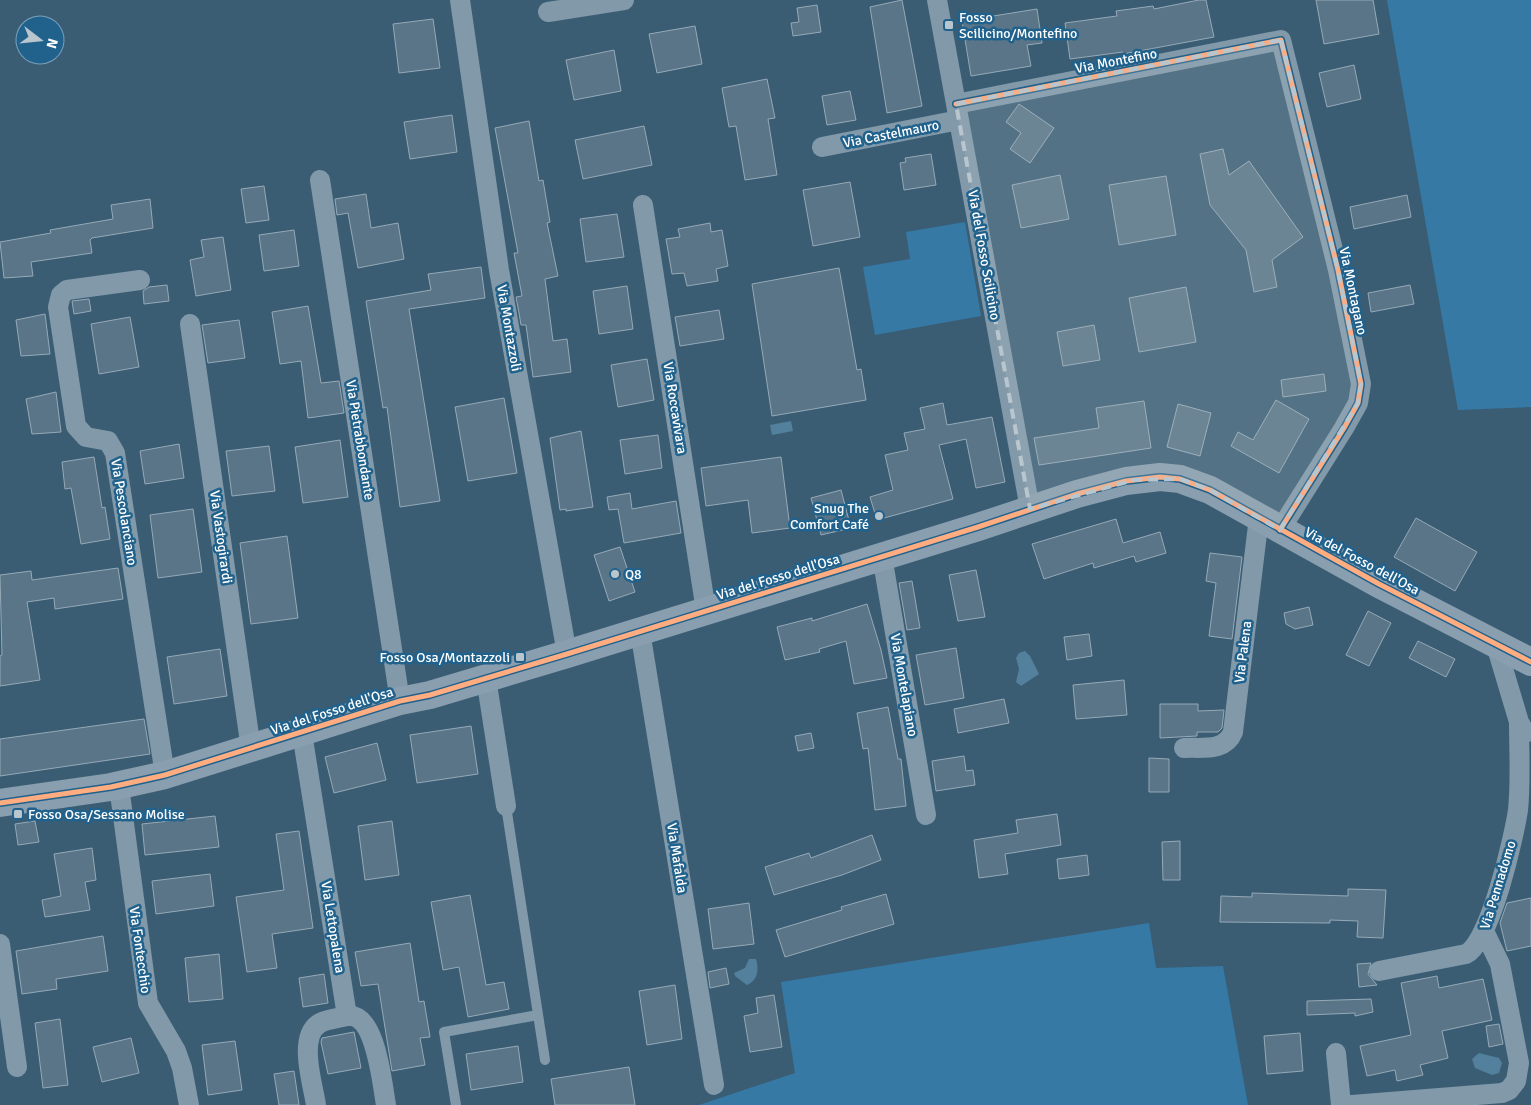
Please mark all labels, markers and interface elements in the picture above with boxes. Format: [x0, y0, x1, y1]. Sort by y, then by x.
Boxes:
place label: Fosso Scilicino/Montefino [959, 9, 1077, 42]
north arrow [15, 15, 65, 65]
marker: Fosso Scilicino/Montefino [943, 19, 955, 31]
text: N [43, 36, 62, 50]
street label: Via Montefino [1074, 45, 1158, 77]
street label: Via Castelmauro [841, 116, 941, 152]
street label: Via del Fosso Scilicino [964, 189, 1004, 321]
street label: Via Montagano [1335, 245, 1371, 337]
street label: Via Montazzoli [493, 283, 525, 373]
street label: Via Roccavivara [659, 361, 691, 455]
street label: Via Pietrabbondante [342, 379, 378, 501]
street label: Via Pescolanciano [107, 457, 141, 567]
street label: Via Vastogirardi [206, 489, 236, 585]
place label: Snug The Comfort Café [790, 500, 869, 533]
marker: Snug The Comfort Café [873, 510, 885, 522]
street label: Via del Fosso dell'Osa [1302, 523, 1422, 599]
street label: Via del Fosso dell'Osa [714, 550, 842, 604]
place label: Q8 [625, 566, 642, 583]
marker: Q8 [609, 568, 621, 580]
street label: Via Palena [1231, 620, 1255, 684]
street label: Via Montelapiano [887, 632, 921, 738]
place label: Fosso Osa/Montazzoli [379, 649, 510, 666]
marker: Fosso Osa/Montazzoli [514, 651, 526, 663]
street label: Via del Fosso dell'Osa [269, 683, 395, 739]
place label: Fosso Osa/Sessano Molise [28, 806, 185, 823]
marker: Fosso Osa/Sessano Molise [12, 808, 24, 820]
street label: Via Mafalda [663, 822, 691, 894]
street label: Via Pennadomo [1476, 839, 1520, 931]
street label: Via Lettopalena [317, 880, 349, 974]
street label: Via Fontecchio [125, 906, 155, 994]

